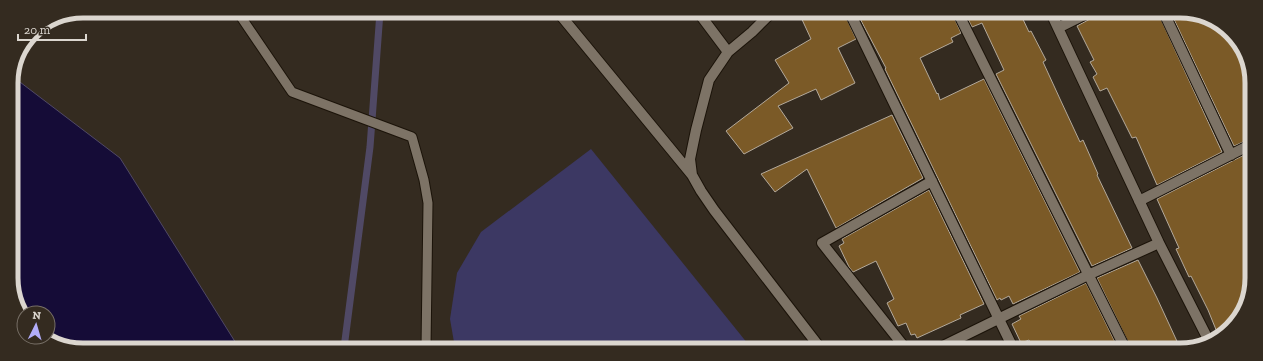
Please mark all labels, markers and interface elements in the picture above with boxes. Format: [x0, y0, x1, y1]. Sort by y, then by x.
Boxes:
scale bar [18, 16, 86, 42]
text: 20 m [24, 23, 51, 37]
north arrow [16, 305, 56, 345]
text: N [32, 309, 42, 322]

